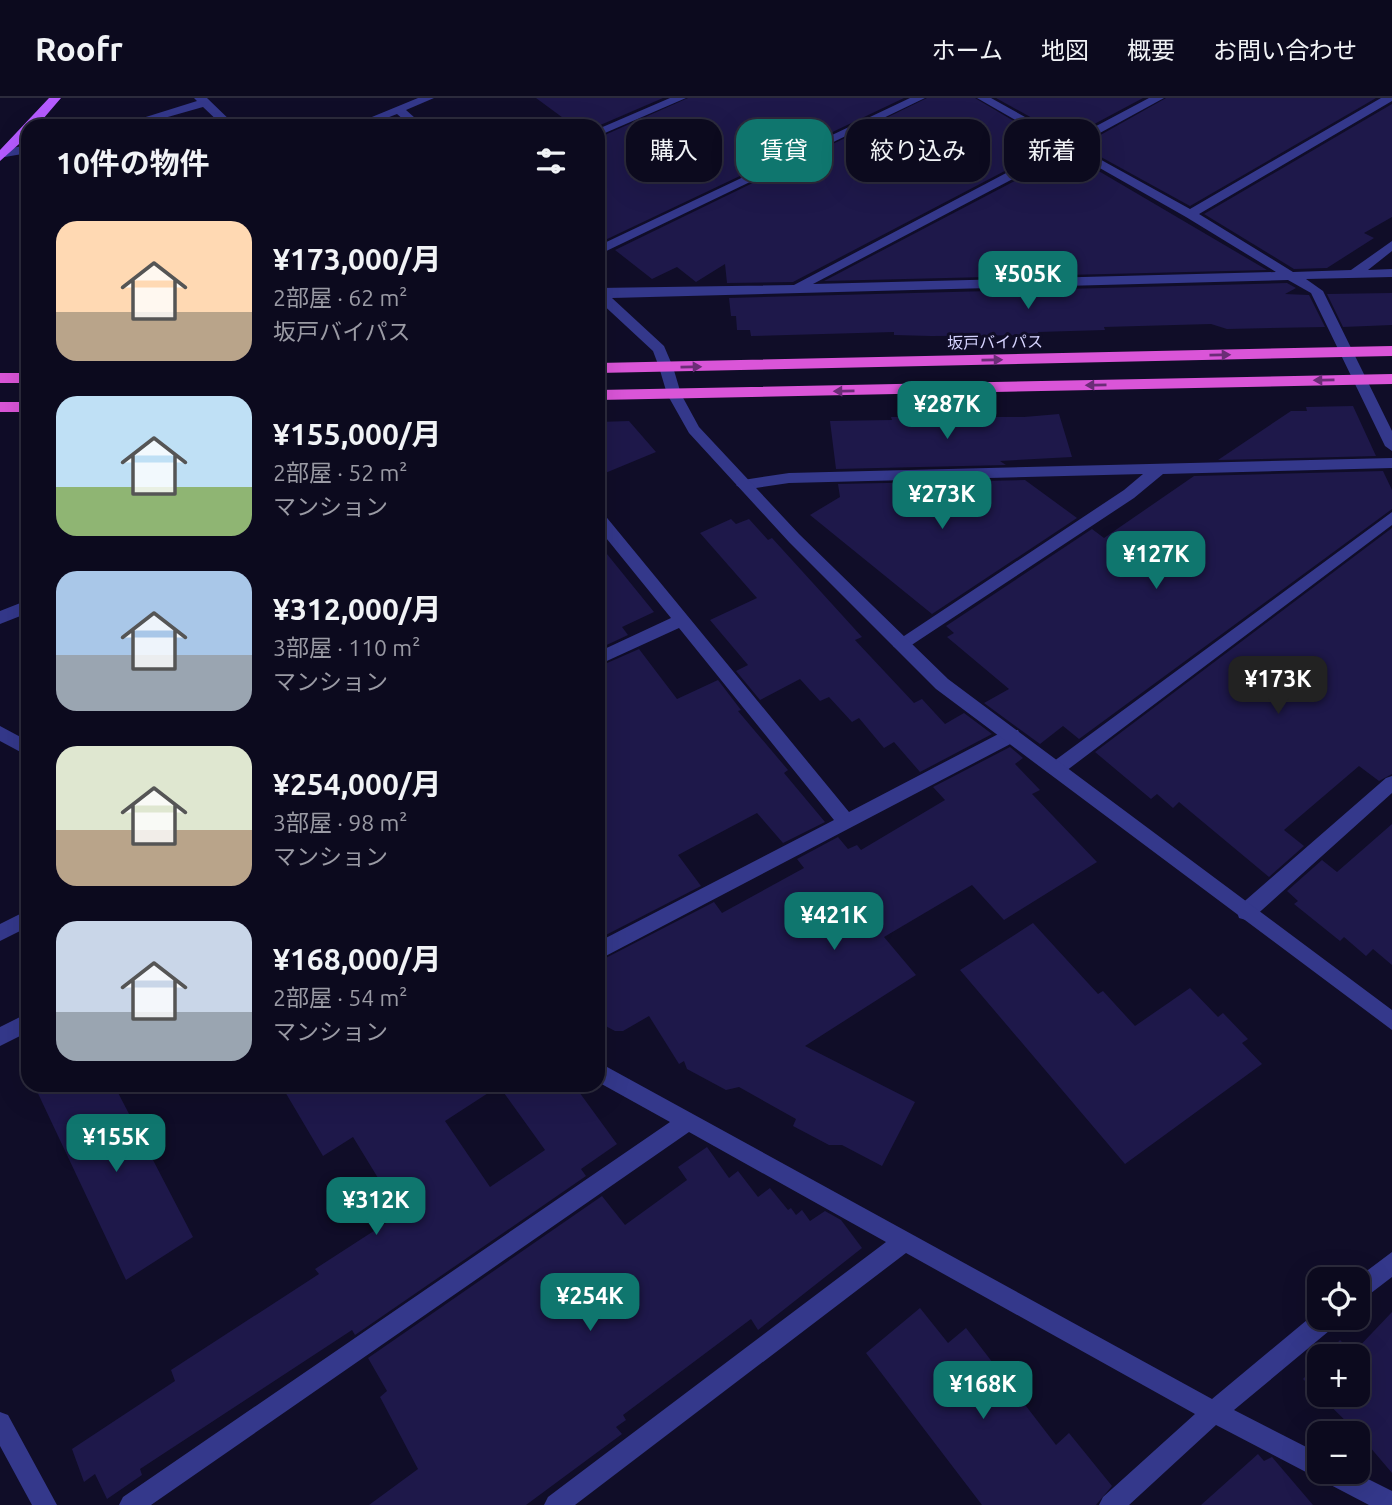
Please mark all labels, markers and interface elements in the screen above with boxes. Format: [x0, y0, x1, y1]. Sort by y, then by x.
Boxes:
text: Roofr [35, 30, 123, 67]
text: ホーム [932, 37, 1003, 64]
text: 地図 [1041, 37, 1089, 64]
text: 概要 [1127, 37, 1175, 64]
text: お問い合わせ [1213, 37, 1357, 64]
chip: 購入 [626, 119, 722, 182]
chip: 賃貸 [736, 119, 832, 182]
chip: 絞り込み [846, 119, 990, 182]
chip: 新着 [1004, 119, 1100, 182]
icon: filters [532, 142, 570, 180]
text: 10件の物件 [56, 146, 210, 180]
text: ¥173,000/月 [273, 242, 441, 276]
icon: home [112, 249, 196, 333]
pin: ¥505K [979, 252, 1077, 311]
text: ¥505K [994, 261, 1062, 286]
text: 2部屋 · 62 m² [273, 285, 407, 310]
text: 坂戸バイパス [273, 319, 411, 344]
street label: 坂戸バイパス [947, 332, 1043, 352]
one-way arrow [1209, 349, 1231, 361]
one-way arrow [981, 354, 1003, 366]
one-way arrow [680, 361, 702, 372]
one-way arrow [1313, 375, 1335, 386]
one-way arrow [1085, 380, 1107, 391]
pin: ¥287K [898, 382, 996, 441]
one-way arrow [833, 385, 855, 397]
text: ¥287K [913, 391, 981, 416]
text: ¥155,000/月 [273, 417, 441, 451]
icon: home [112, 424, 196, 508]
text: 2部屋 · 52 m² [273, 460, 407, 485]
pin: ¥273K [893, 472, 991, 531]
text: ¥273K [908, 481, 976, 506]
text: マンション [273, 494, 388, 519]
pin: ¥127K [1107, 532, 1205, 591]
text: ¥127K [1122, 541, 1190, 566]
text: ¥312,000/月 [273, 592, 441, 626]
icon: home [112, 599, 196, 683]
text: 3部屋 · 110 m² [273, 635, 420, 660]
pin: ¥173K [1229, 656, 1327, 716]
text: ¥173K [1244, 666, 1312, 691]
text: マンション [273, 669, 388, 694]
text: ¥254,000/月 [273, 767, 441, 801]
icon: home [112, 774, 196, 858]
text: 3部屋 · 98 m² [273, 810, 407, 835]
text: マンション [273, 844, 388, 869]
pin: ¥421K [785, 892, 883, 952]
text: ¥421K [800, 902, 868, 927]
text: ¥168,000/月 [273, 942, 441, 976]
icon: home [112, 949, 196, 1033]
text: 2部屋 · 54 m² [273, 985, 407, 1010]
text: マンション [273, 1019, 388, 1044]
pin: ¥155K [67, 1114, 165, 1174]
text: ¥155K [82, 1124, 150, 1149]
pin: ¥312K [327, 1178, 425, 1237]
text: ¥312K [342, 1187, 410, 1212]
map controls [1307, 1267, 1370, 1484]
button: locate [1307, 1267, 1370, 1330]
pin: ¥254K [541, 1274, 639, 1333]
text: ¥254K [556, 1283, 624, 1308]
button: + [1307, 1344, 1370, 1407]
pin: ¥168K [934, 1362, 1032, 1421]
text: ¥168K [949, 1371, 1017, 1396]
button: − [1307, 1421, 1370, 1484]

